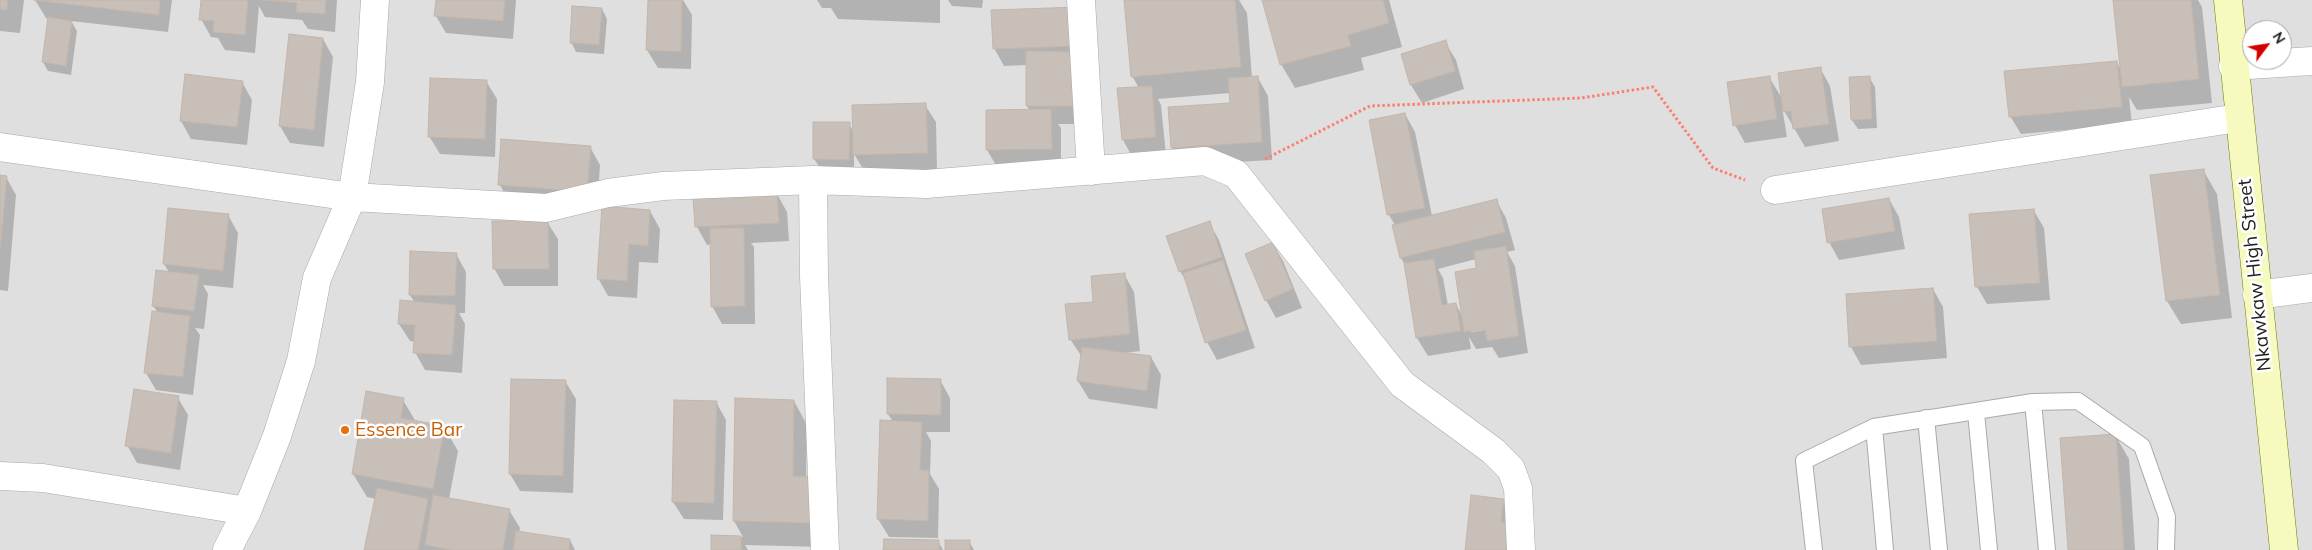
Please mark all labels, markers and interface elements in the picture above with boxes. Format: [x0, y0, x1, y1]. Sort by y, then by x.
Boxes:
north arrow [2242, 20, 2292, 70]
text: N [2269, 29, 2289, 47]
street label: Nkawkaw High Street [2234, 178, 2276, 372]
place label: Essence Bar [355, 419, 462, 441]
marker: Essence Bar [339, 424, 351, 436]

